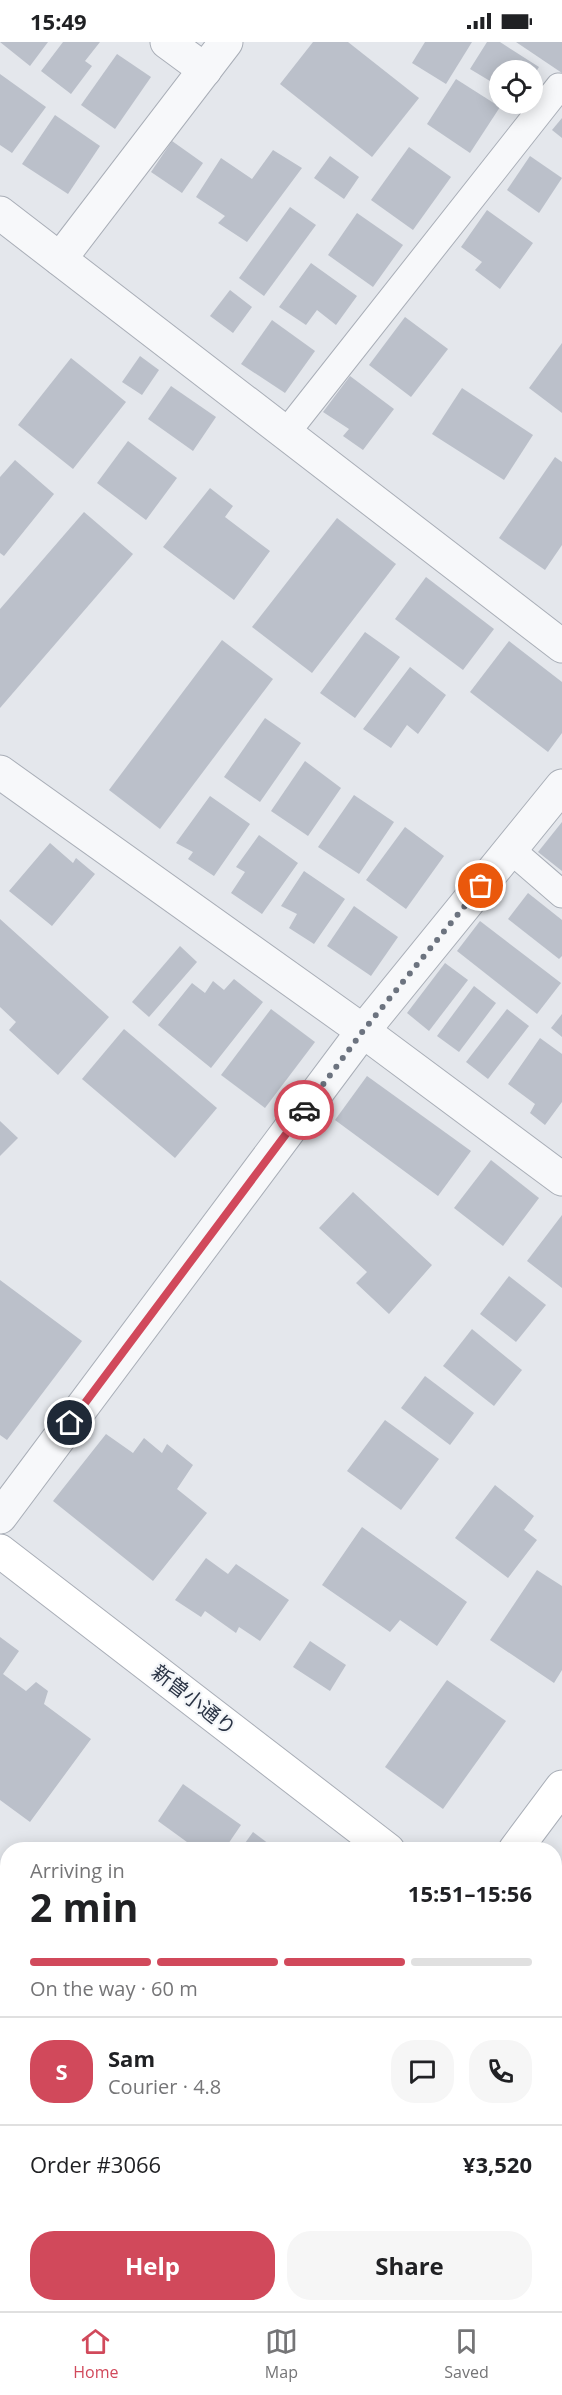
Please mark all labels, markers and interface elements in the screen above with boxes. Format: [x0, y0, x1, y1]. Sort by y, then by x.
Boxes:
text: 15:49 [30, 6, 87, 36]
map controls [489, 60, 543, 114]
button: locate [489, 60, 543, 114]
pin [455, 860, 506, 911]
icon: bag [464, 869, 497, 902]
courier [274, 1080, 334, 1140]
icon: car [288, 1094, 321, 1127]
pin [44, 1397, 95, 1448]
icon: home [53, 1406, 86, 1439]
street label: 新曽小通り [147, 1658, 242, 1741]
text: Arriving in [30, 1857, 125, 1884]
text: 15:51–15:56 [408, 1878, 532, 1908]
text: 2 min [30, 1880, 138, 1933]
text: On the way · 60 m [30, 1975, 198, 2002]
button: chat [391, 2040, 454, 2103]
button: phone [469, 2040, 532, 2103]
text: Sam [108, 2043, 155, 2073]
text: S [55, 2056, 68, 2086]
text: Courier · 4.8 [108, 2073, 221, 2100]
text: Order #3066 [30, 2149, 161, 2179]
text: ¥3,520 [463, 2149, 532, 2179]
button: Help [30, 2231, 275, 2300]
button: Share [287, 2231, 532, 2300]
tab: Home [73, 2325, 118, 2383]
tab: Map [265, 2325, 298, 2383]
tab: Saved [444, 2325, 489, 2383]

